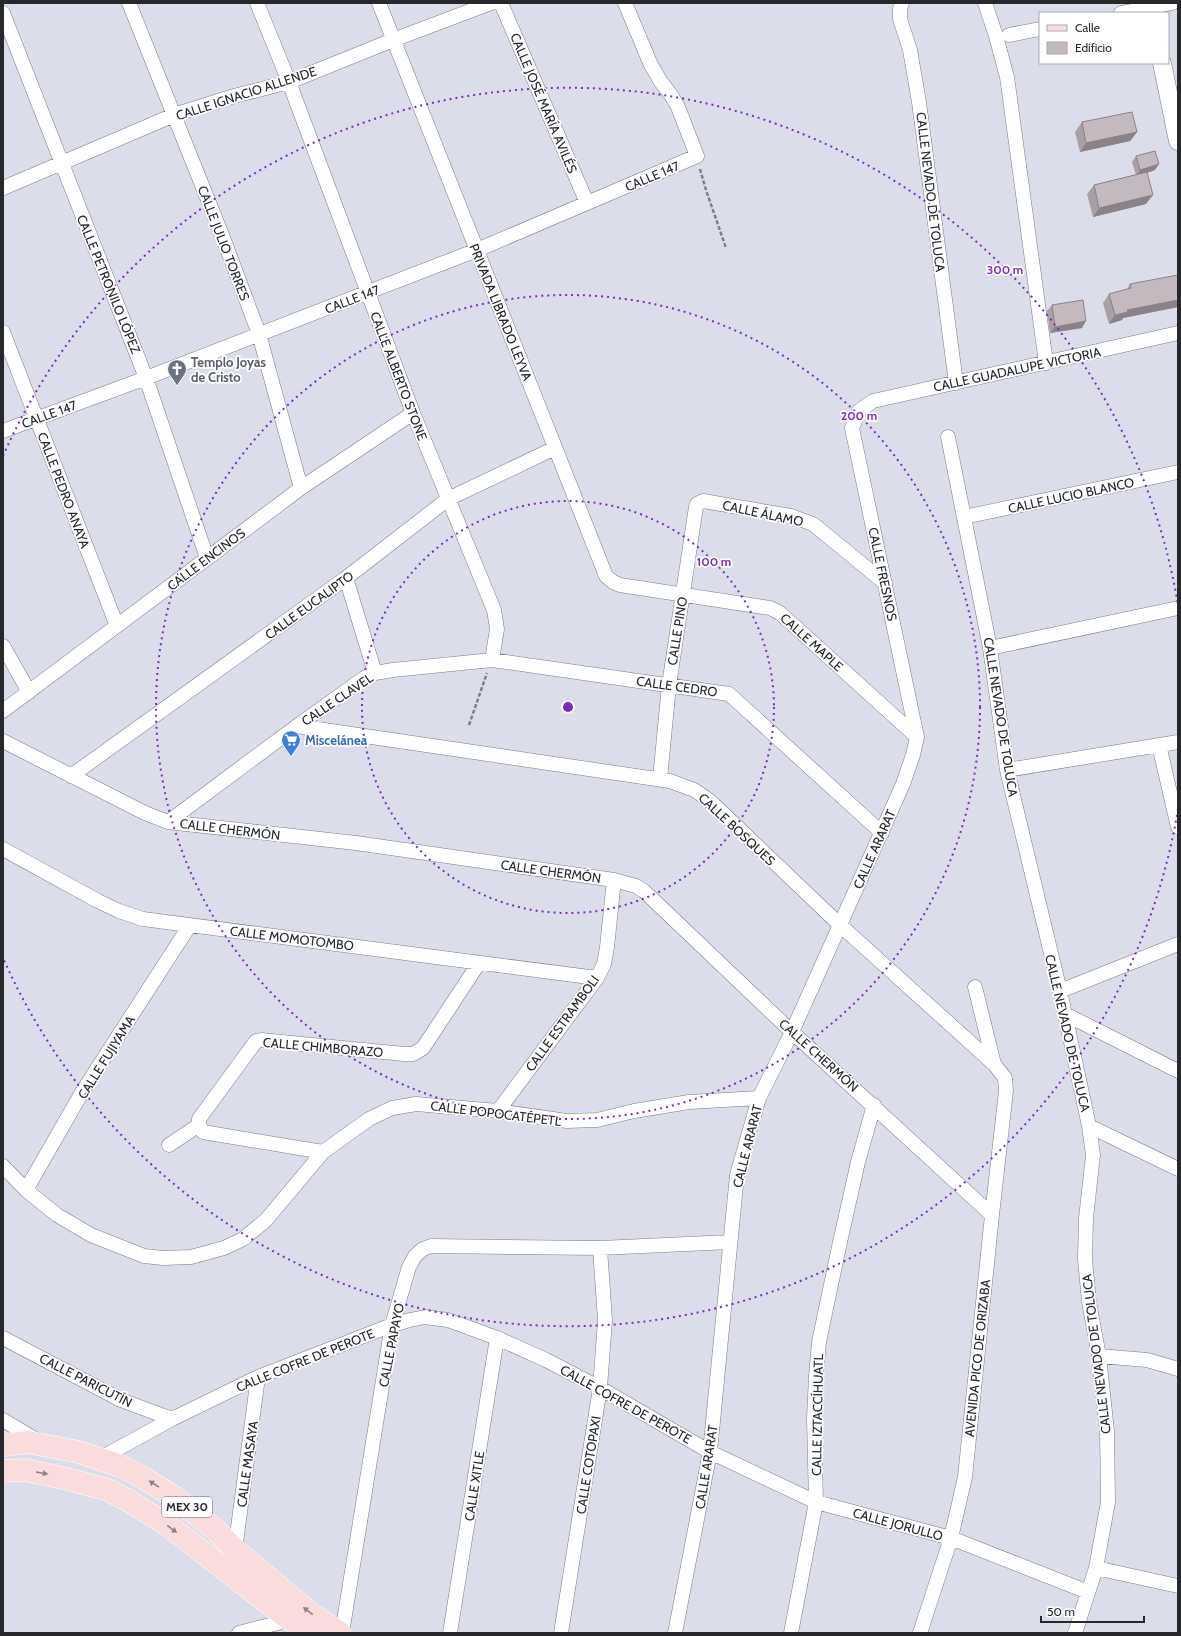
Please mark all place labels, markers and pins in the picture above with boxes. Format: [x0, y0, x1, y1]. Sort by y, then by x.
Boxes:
place label: Templo Joyas de Cristo [191, 354, 266, 385]
church icon: Templo Joyas de Cristo [166, 358, 188, 386]
centre of rings [561, 700, 575, 714]
supermarket icon: Miscelánea [280, 729, 302, 757]
place label: Miscelánea [305, 732, 368, 748]

